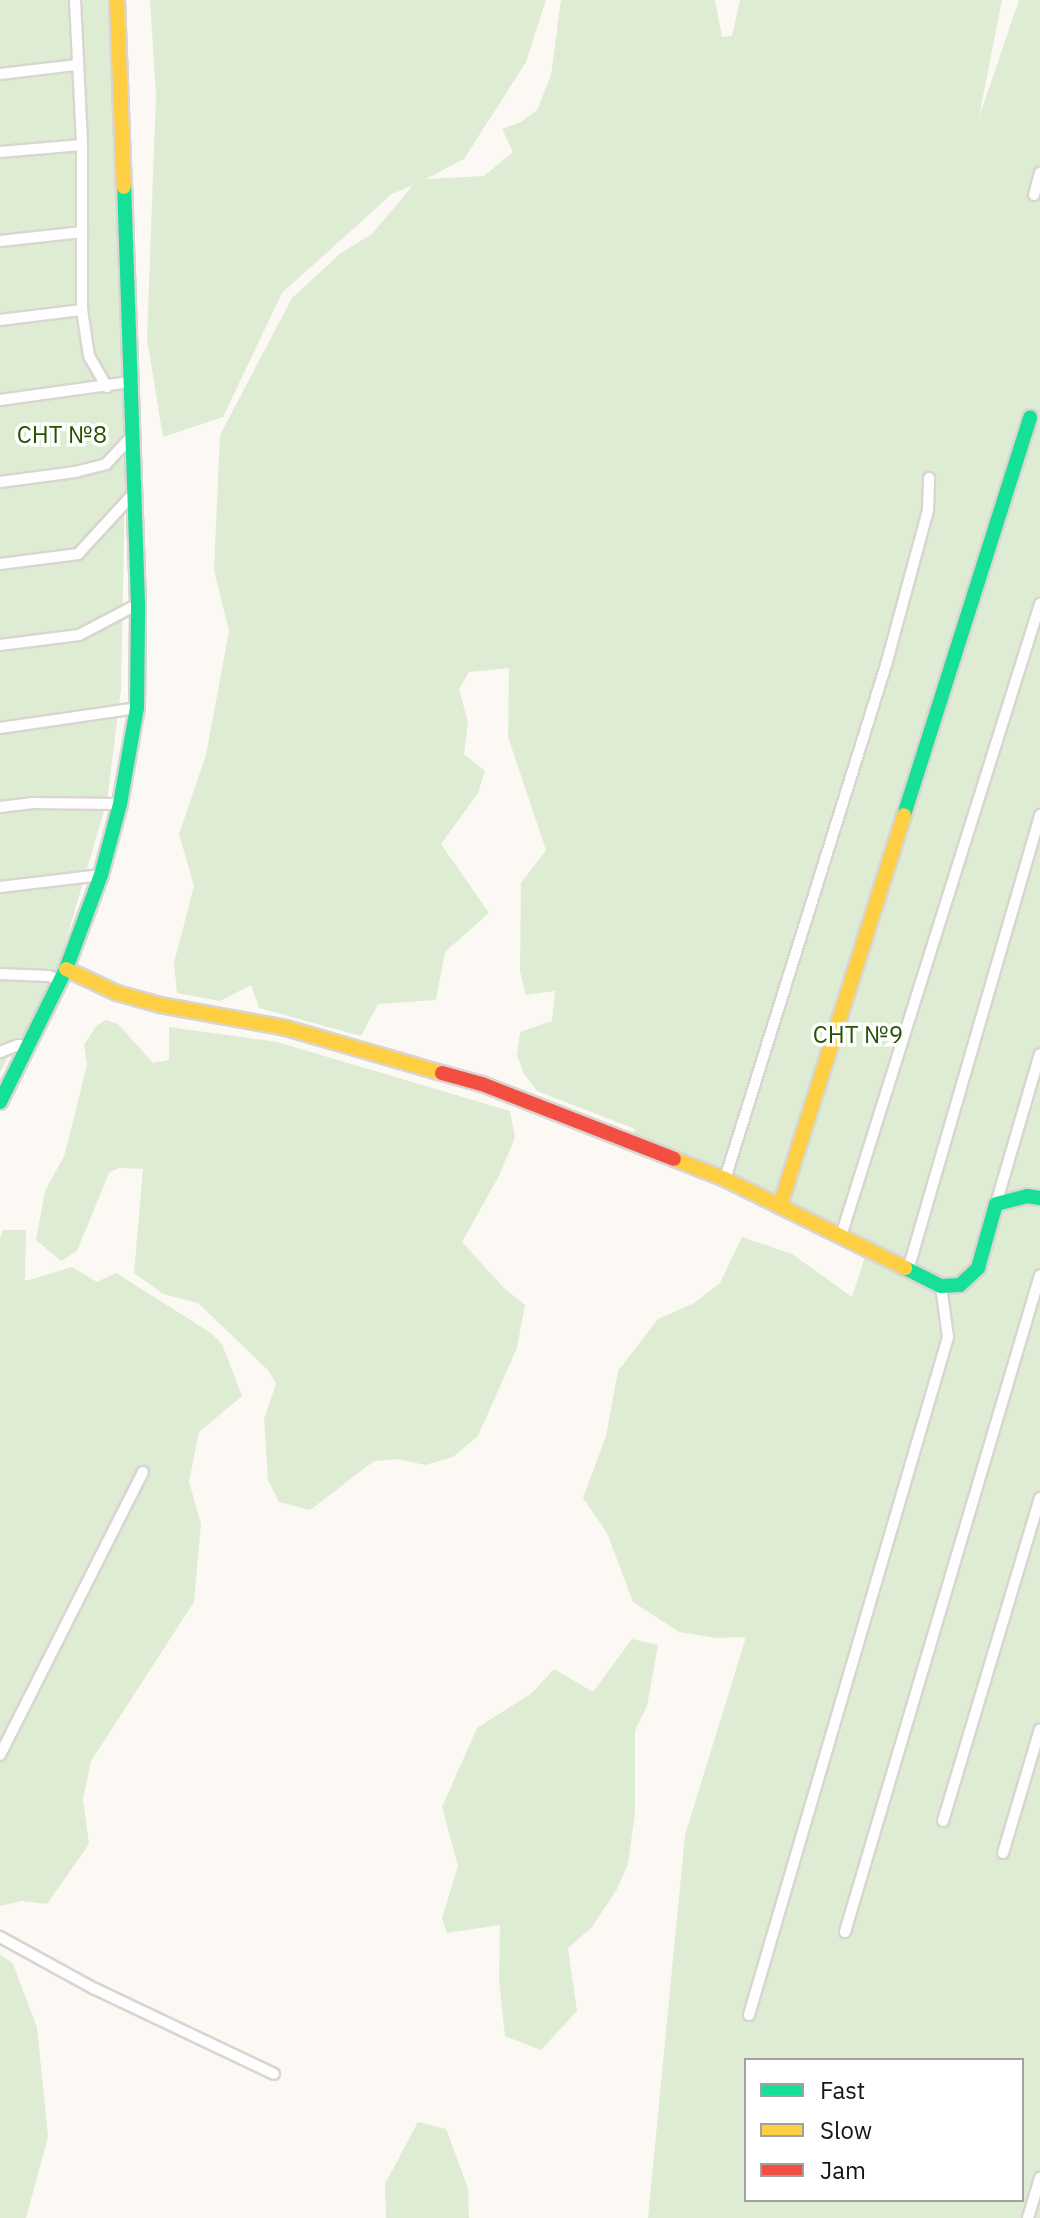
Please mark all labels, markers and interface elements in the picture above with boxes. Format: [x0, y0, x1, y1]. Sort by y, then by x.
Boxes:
park label: СНТ №8 [17, 421, 107, 449]
park label: СНТ №9 [813, 1021, 903, 1049]
legend [744, 2058, 1024, 2202]
text: Fast [820, 2074, 865, 2106]
text: Slow [820, 2114, 872, 2146]
text: Jam [820, 2154, 866, 2186]

